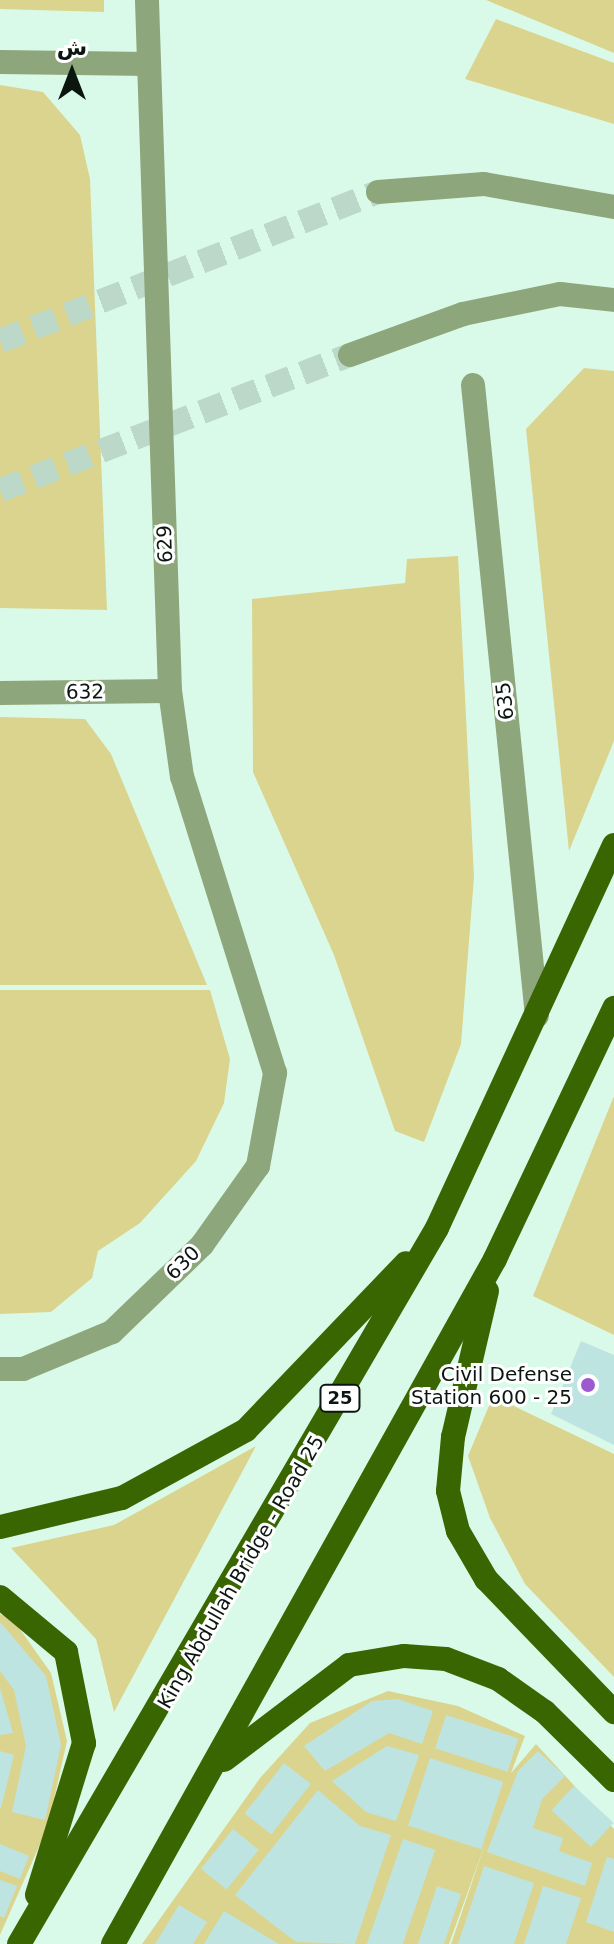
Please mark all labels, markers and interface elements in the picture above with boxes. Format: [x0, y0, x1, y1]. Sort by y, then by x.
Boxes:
north arrow [32, 32, 112, 112]
text: ش [57, 35, 87, 60]
street label: 629 [152, 525, 178, 563]
street label: 632 [66, 680, 104, 704]
street label: 635 [491, 681, 519, 721]
street label: 630 [161, 1241, 205, 1285]
place label: Civil Defense Station 600 - 25 [411, 1362, 572, 1409]
marker: Civil Defense Station 600 - 25 [579, 1376, 597, 1394]
road number: 25 [318, 1384, 362, 1412]
street label: King Abdullah Bridge - Road 25 [153, 1431, 329, 1713]

